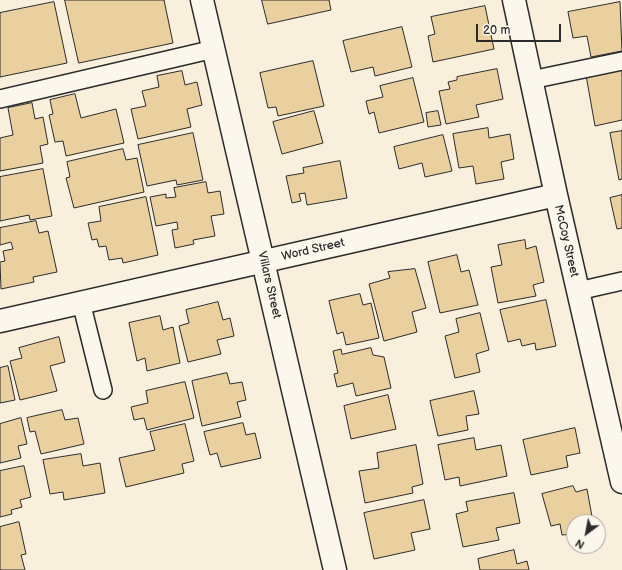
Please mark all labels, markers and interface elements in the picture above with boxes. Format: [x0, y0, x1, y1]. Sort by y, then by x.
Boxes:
scale bar [478, 16, 563, 42]
text: 20 m [483, 23, 510, 38]
street label: McCoy Street [551, 204, 581, 278]
street label: Word Street [280, 236, 346, 264]
street label: Villars Street [254, 250, 284, 320]
north arrow [566, 514, 606, 554]
text: N [573, 536, 587, 551]

